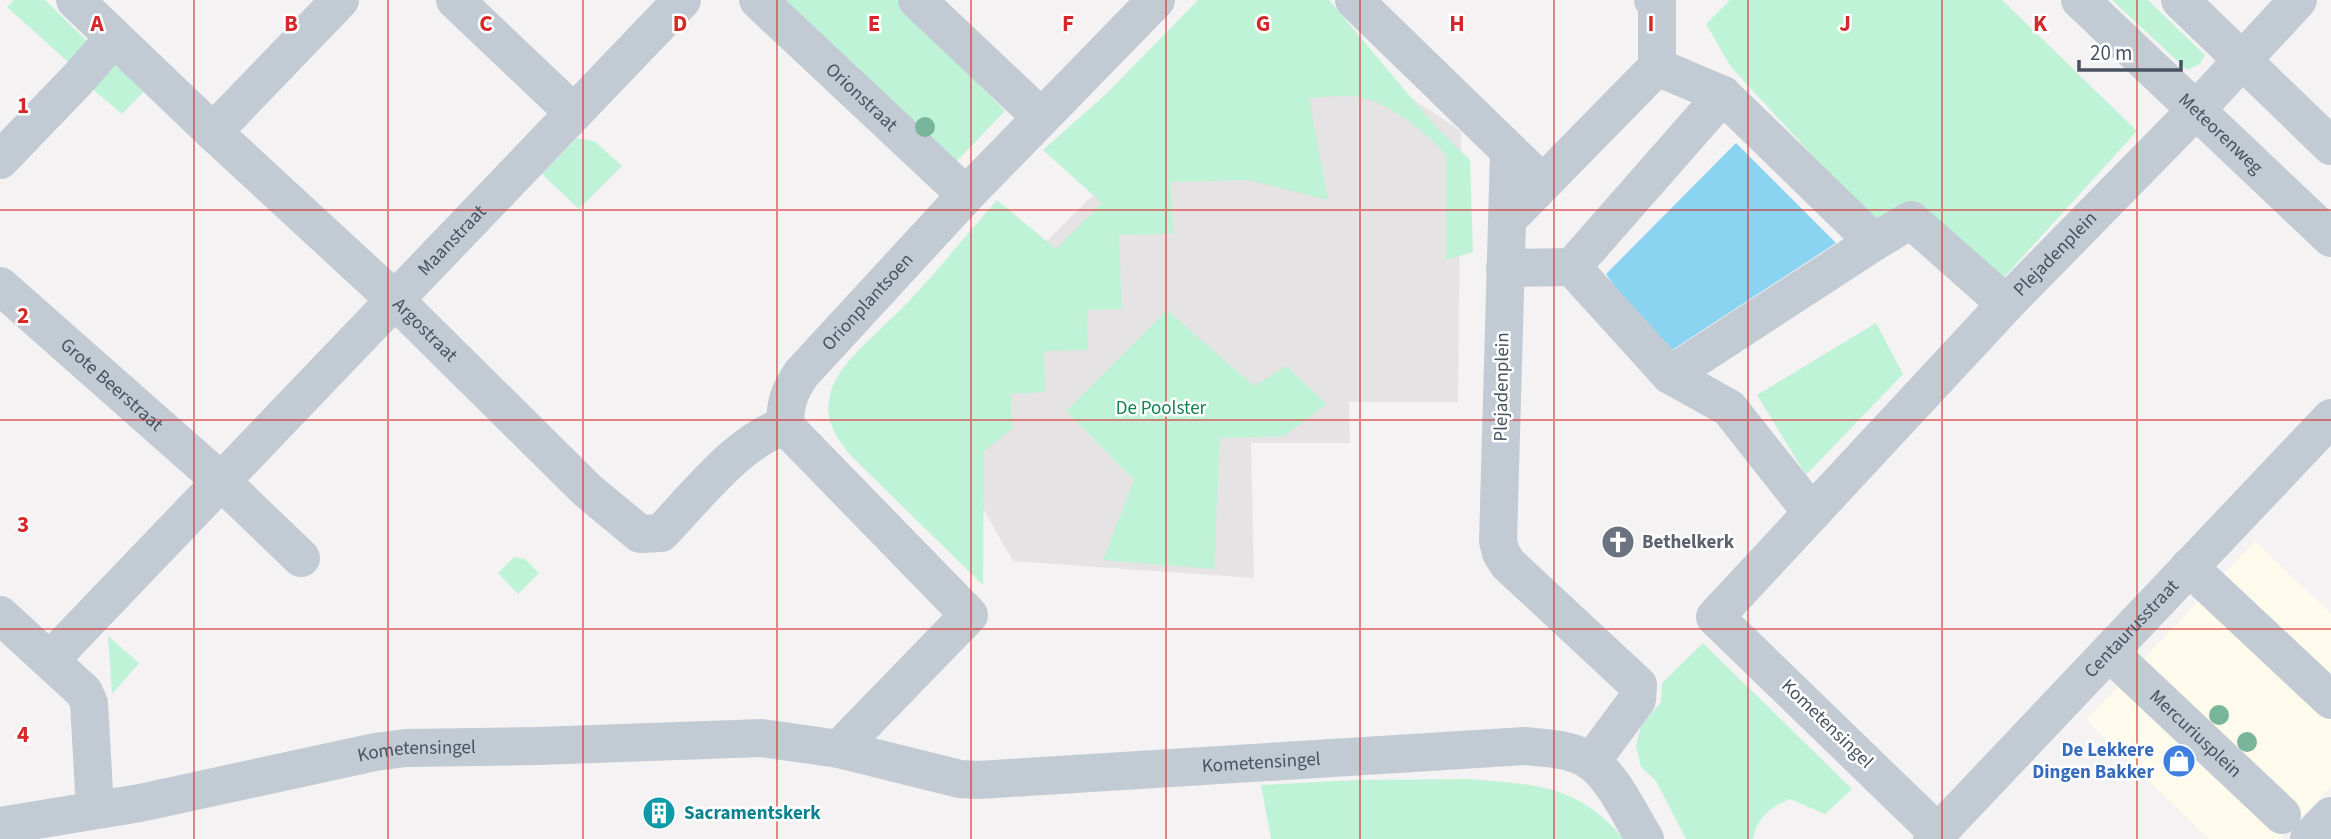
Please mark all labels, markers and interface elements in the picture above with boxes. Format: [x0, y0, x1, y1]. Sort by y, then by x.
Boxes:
text: A [89, 7, 104, 40]
text: B [284, 7, 298, 40]
text: C [479, 7, 493, 40]
text: D [673, 7, 687, 40]
text: E [868, 7, 880, 40]
text: F [1062, 7, 1074, 40]
text: G [1256, 7, 1270, 40]
text: H [1449, 7, 1465, 40]
text: I [1648, 7, 1654, 40]
text: J [1839, 7, 1851, 40]
text: K [2033, 7, 2048, 40]
scale bar [2079, 28, 2180, 72]
text: 20 m [2090, 38, 2132, 68]
street label: Orionstraat [819, 56, 904, 138]
street label: Meteorenweg [2172, 87, 2269, 181]
text: 1 [17, 89, 29, 122]
street label: Maanstraat [411, 199, 493, 282]
street label: Plejadenplein [2007, 205, 2103, 302]
street label: Orionplantsoen [815, 247, 920, 357]
street label: Argostraat [387, 291, 464, 369]
text: 2 [17, 299, 29, 332]
street label: Grote Beerstraat [54, 332, 170, 438]
street label: Plejadenplein [1488, 332, 1516, 442]
park label: De Poolster [1116, 395, 1207, 422]
text: 3 [17, 508, 29, 541]
church icon: Bethelkerk [1599, 523, 1637, 561]
place label: Bethelkerk [1642, 529, 1735, 556]
street label: Centaurusstraat [2078, 573, 2185, 684]
street label: Kometensingel [1775, 673, 1879, 775]
street label: Mercuriusplein [2143, 683, 2248, 784]
text: 4 [17, 718, 29, 751]
street label: Kometensingel [355, 733, 476, 769]
place label: De Lekkere Dingen Bakker [2032, 737, 2154, 786]
shop icon: De Lekkere Dingen Bakker [2160, 742, 2198, 780]
street label: Kometensingel [1201, 745, 1322, 780]
building icon: Sacramentskerk [640, 794, 678, 832]
place label: Sacramentskerk [684, 800, 821, 827]

